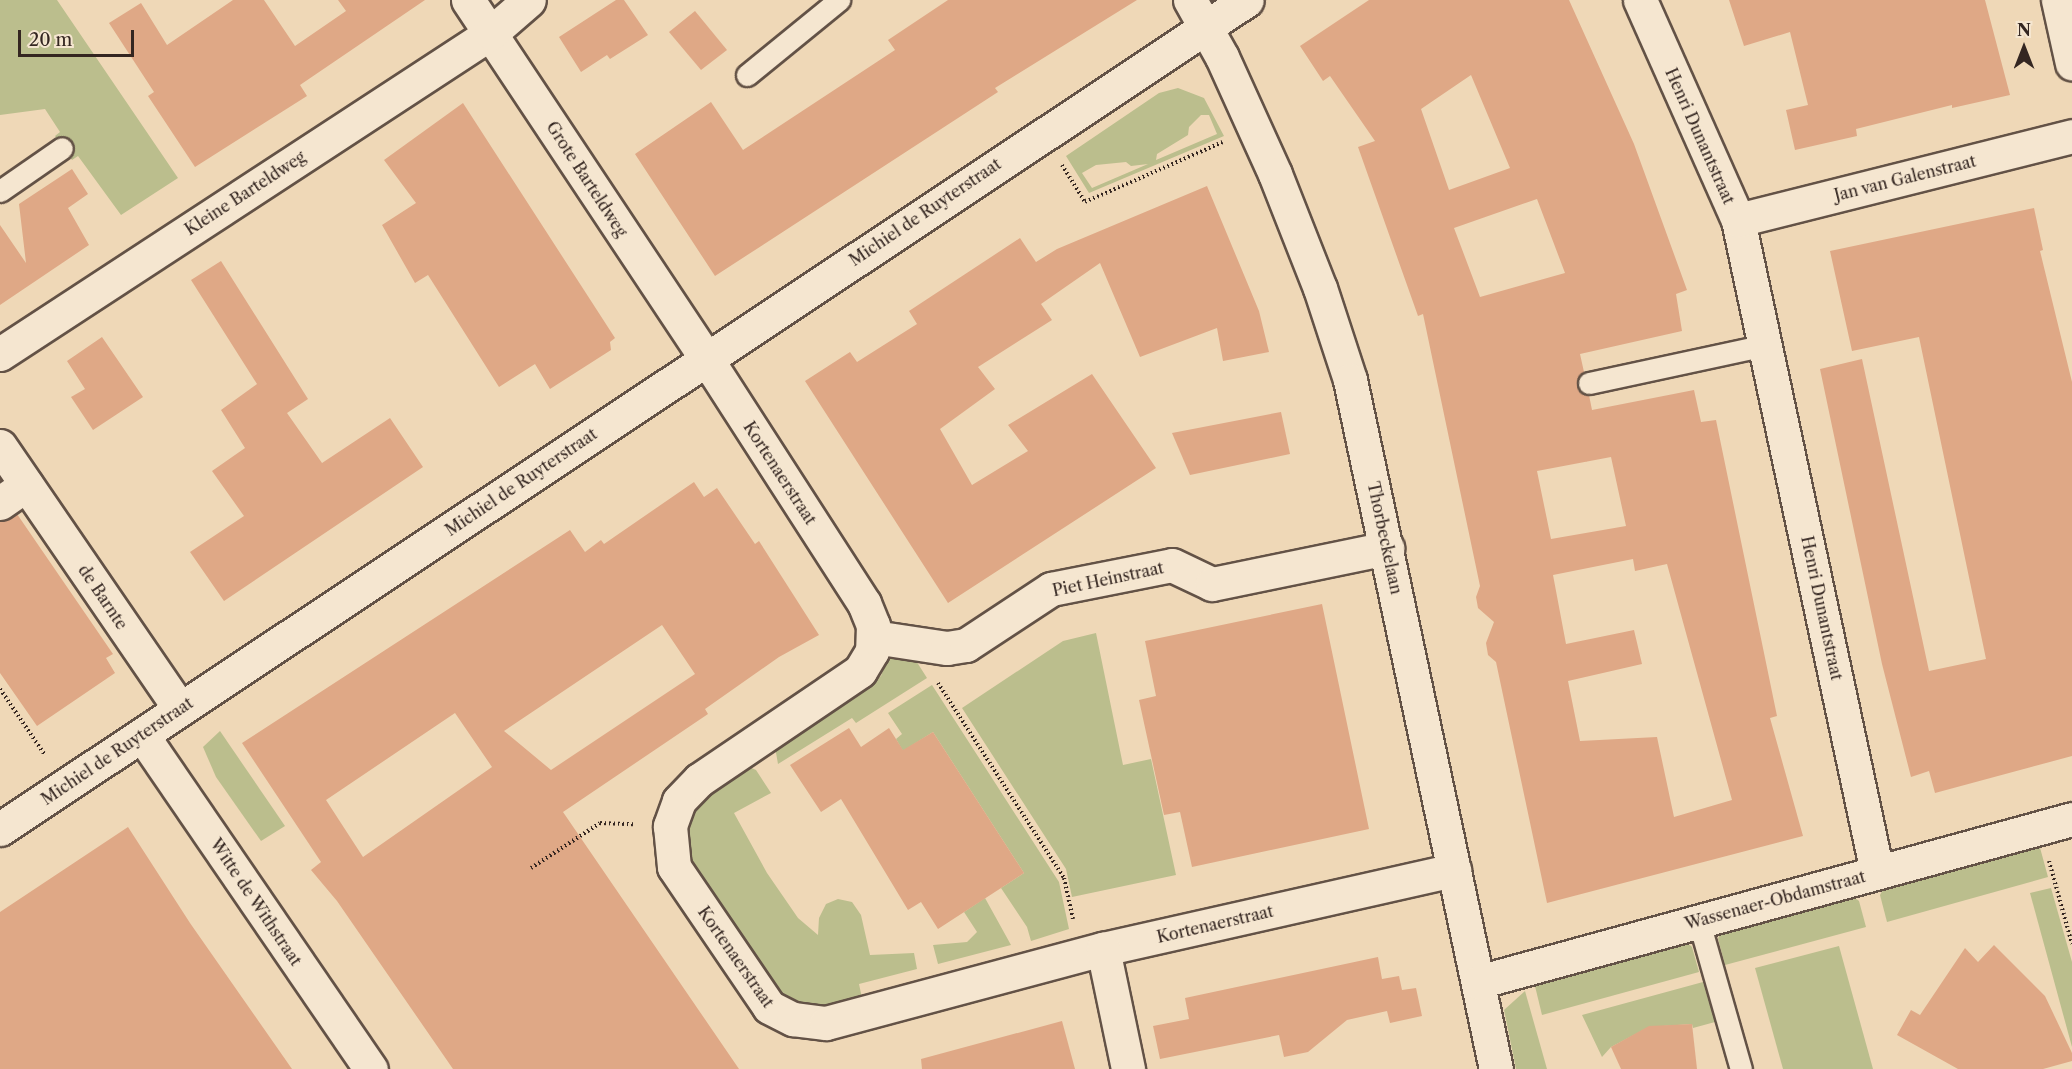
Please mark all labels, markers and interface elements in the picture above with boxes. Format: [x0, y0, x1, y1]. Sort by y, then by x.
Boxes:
scale bar [21, 18, 136, 56]
north arrow [1994, 18, 2054, 78]
text: N [2017, 20, 2031, 40]
text: 20 m [29, 29, 72, 51]
street label: Henri Dunantstraat [1661, 65, 1739, 207]
street label: Grote Barteldweg [543, 118, 631, 240]
street label: Kleine Barteldweg [181, 147, 309, 239]
street label: Jan van Galenstraat [1832, 151, 1978, 205]
street label: Michiel de Ruyterstraat [846, 154, 1004, 270]
street label: Kortenaerstraat [740, 418, 820, 528]
street label: Michiel de Ruyterstraat [442, 424, 600, 540]
street label: Thorbeckelaan [1364, 480, 1406, 596]
street label: Henri Dunantstraat [1797, 534, 1847, 682]
street label: Piet Heinstraat [1051, 558, 1165, 600]
street label: de Barnte [74, 561, 132, 633]
street label: Michiel de Ruyterstraat [38, 693, 196, 809]
street label: Witte de Withstraat [206, 835, 306, 969]
street label: Wassenaer-Obdamstraat [1683, 867, 1867, 933]
street label: Kortenaerstraat [1155, 901, 1275, 947]
street label: Kortenaerstraat [694, 903, 778, 1011]

